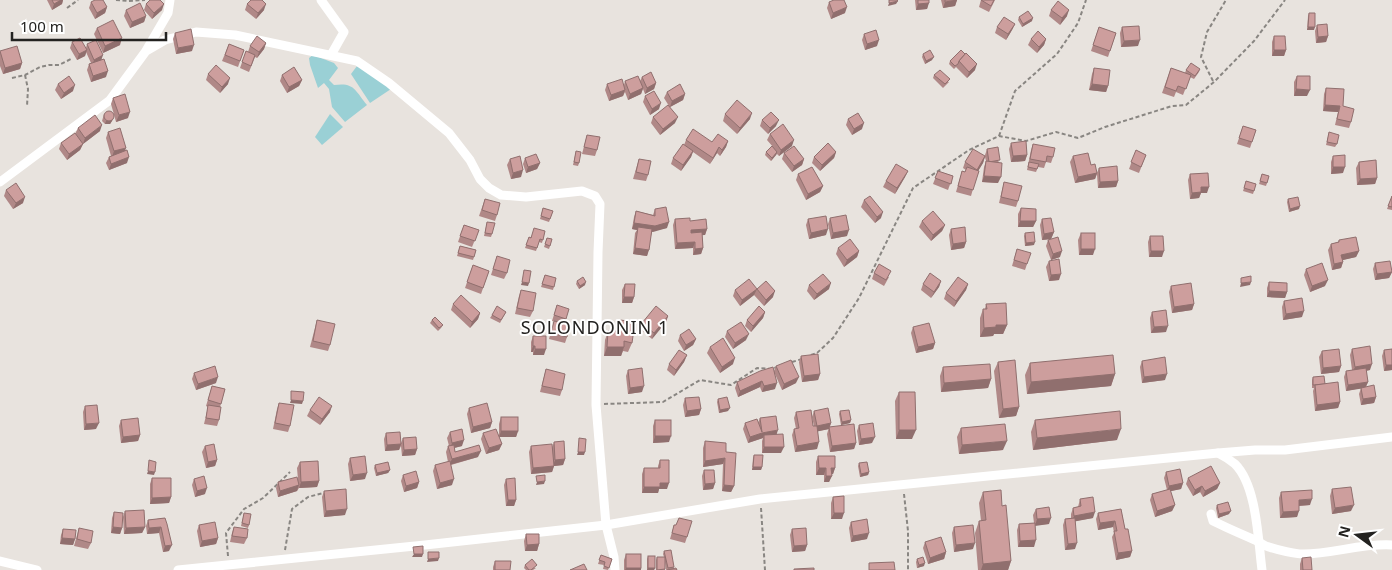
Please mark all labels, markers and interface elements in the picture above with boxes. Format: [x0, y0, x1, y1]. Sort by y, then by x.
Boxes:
scale bar [12, 10, 166, 42]
text: 100 m [20, 16, 64, 36]
district label: SOLONDONIN 1 [521, 315, 669, 339]
north arrow [1332, 510, 1382, 560]
text: N [1333, 524, 1355, 539]

